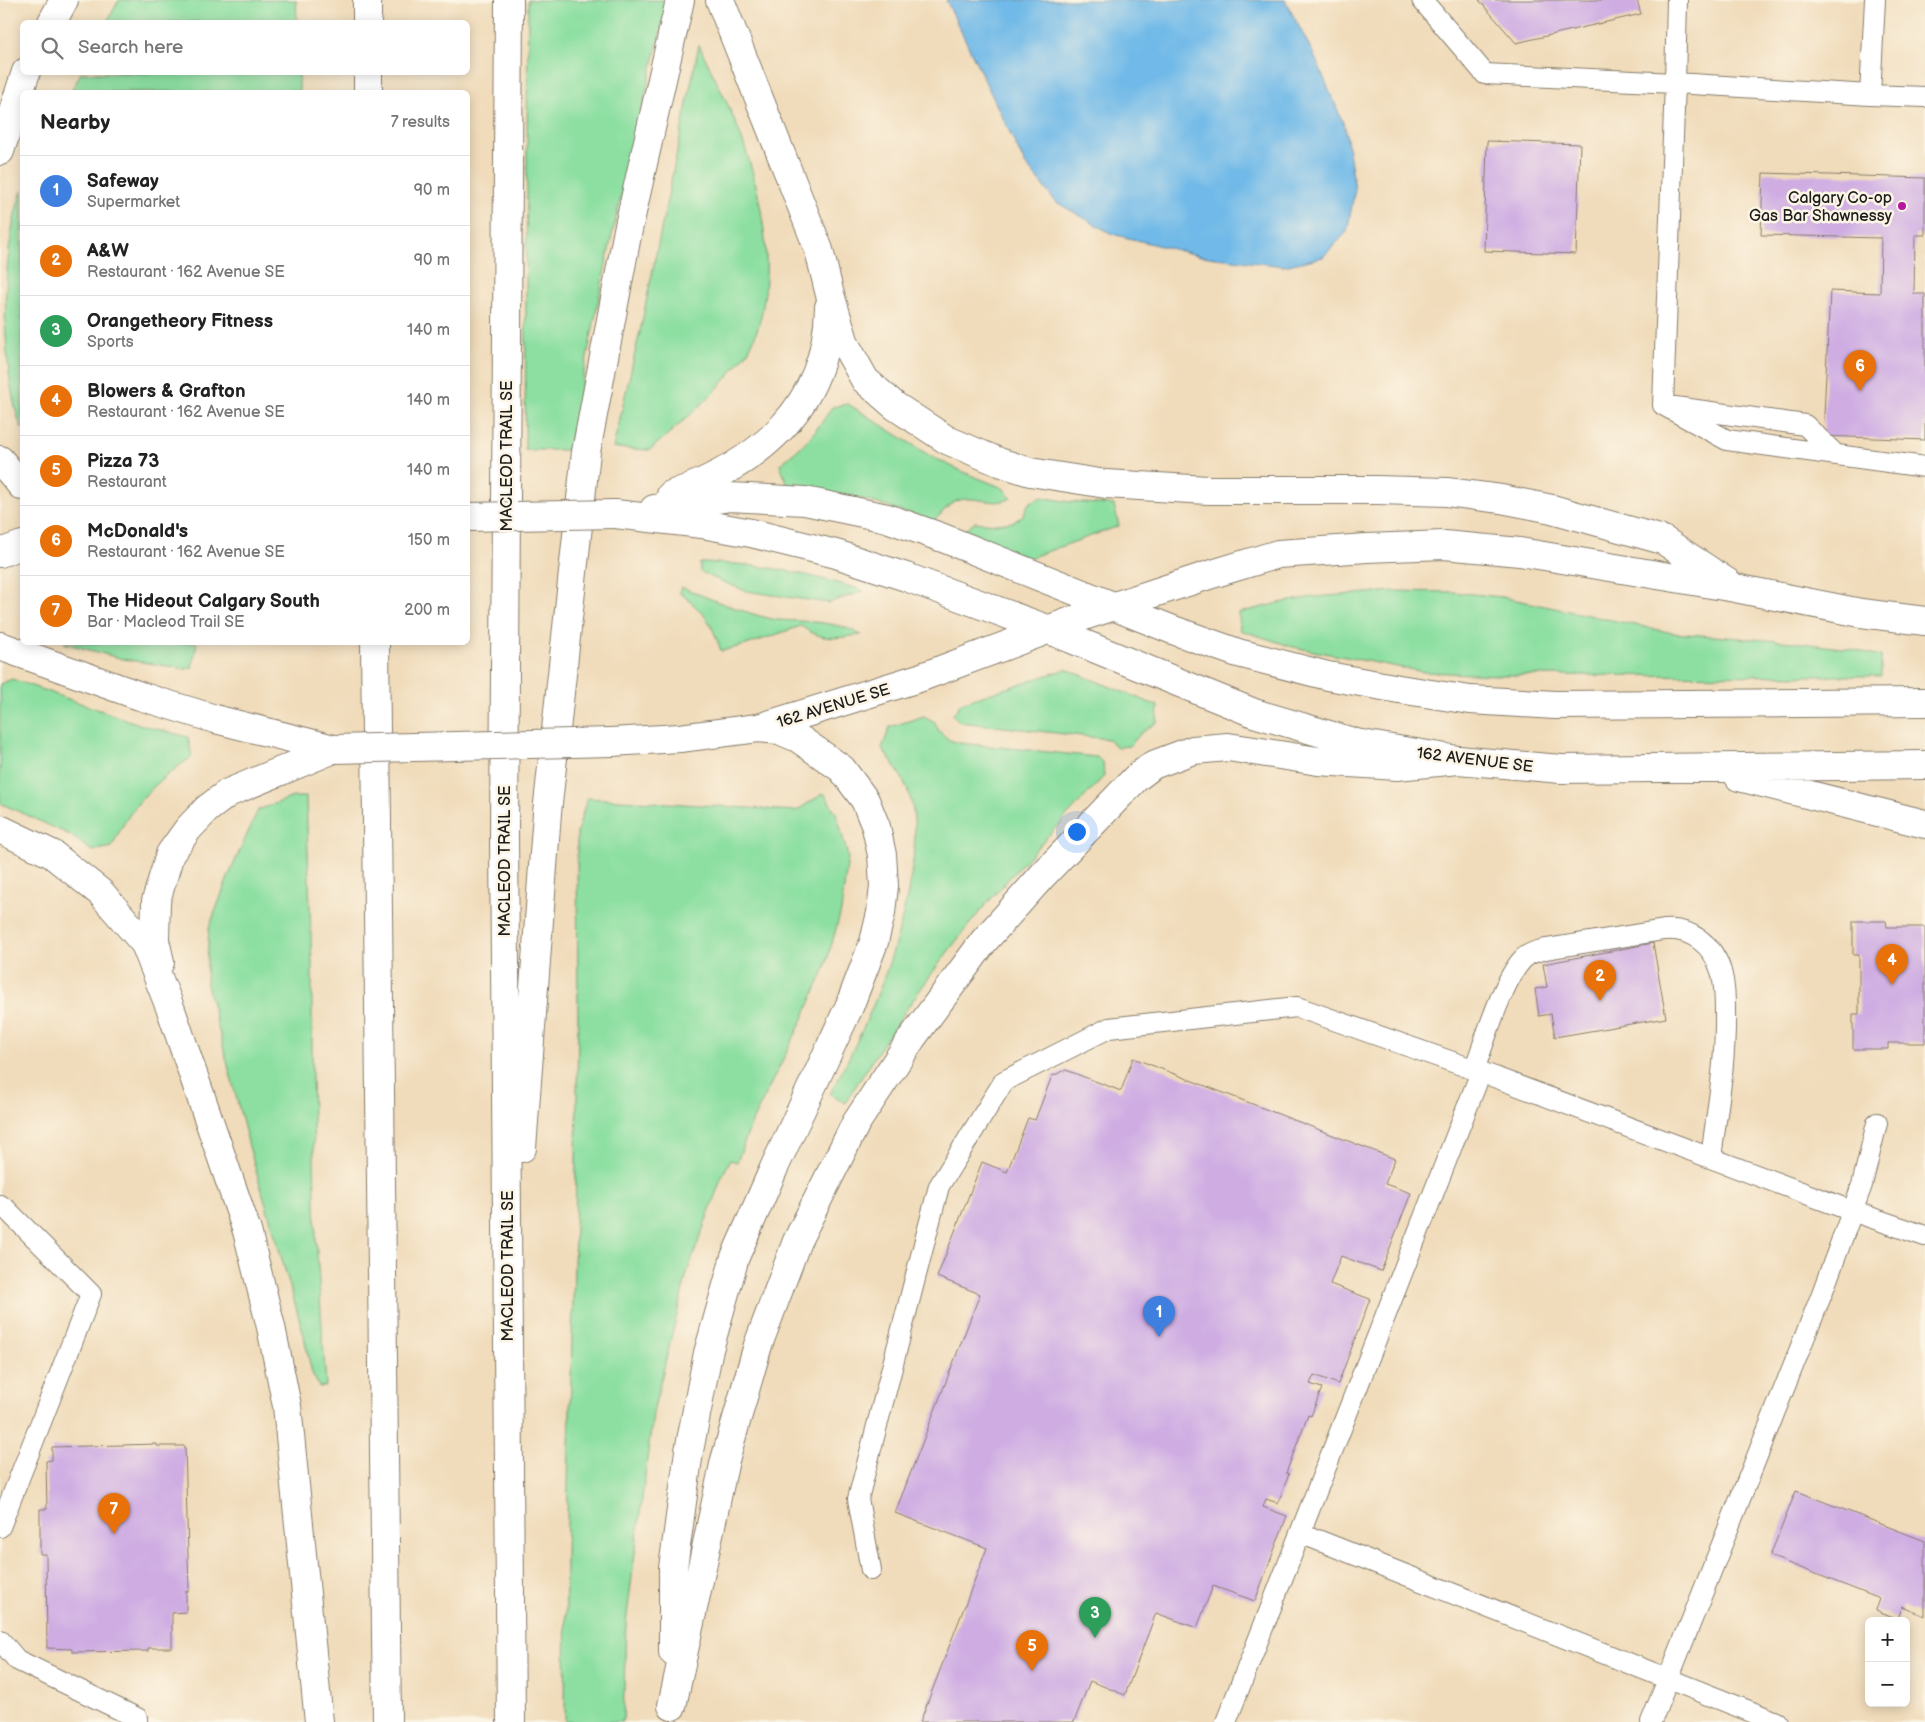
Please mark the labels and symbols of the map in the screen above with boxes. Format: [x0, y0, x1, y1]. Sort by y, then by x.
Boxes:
place label: Calgary Co-op Gas Bar Shawnessy [1749, 189, 1893, 226]
marker: Calgary Co-op Gas Bar Shawnessy [1896, 200, 1908, 212]
pin: 6 [1844, 350, 1876, 391]
street label: MACLEOD TRAIL SE [498, 381, 517, 531]
street label: 162 AVENUE SE [775, 680, 892, 733]
street label: 162 AVENUE SE [1416, 744, 1534, 777]
street label: MACLEOD TRAIL SE [496, 786, 515, 936]
your location [1064, 819, 1090, 845]
pin: 4 [1876, 944, 1908, 985]
pin: 2 [1584, 960, 1616, 1001]
street label: MACLEOD TRAIL SE [499, 1191, 518, 1341]
pin: 1 [1143, 1296, 1175, 1337]
pin: 7 [98, 1493, 130, 1534]
pin: 3 [1079, 1597, 1111, 1638]
pin: 5 [1016, 1630, 1048, 1671]

